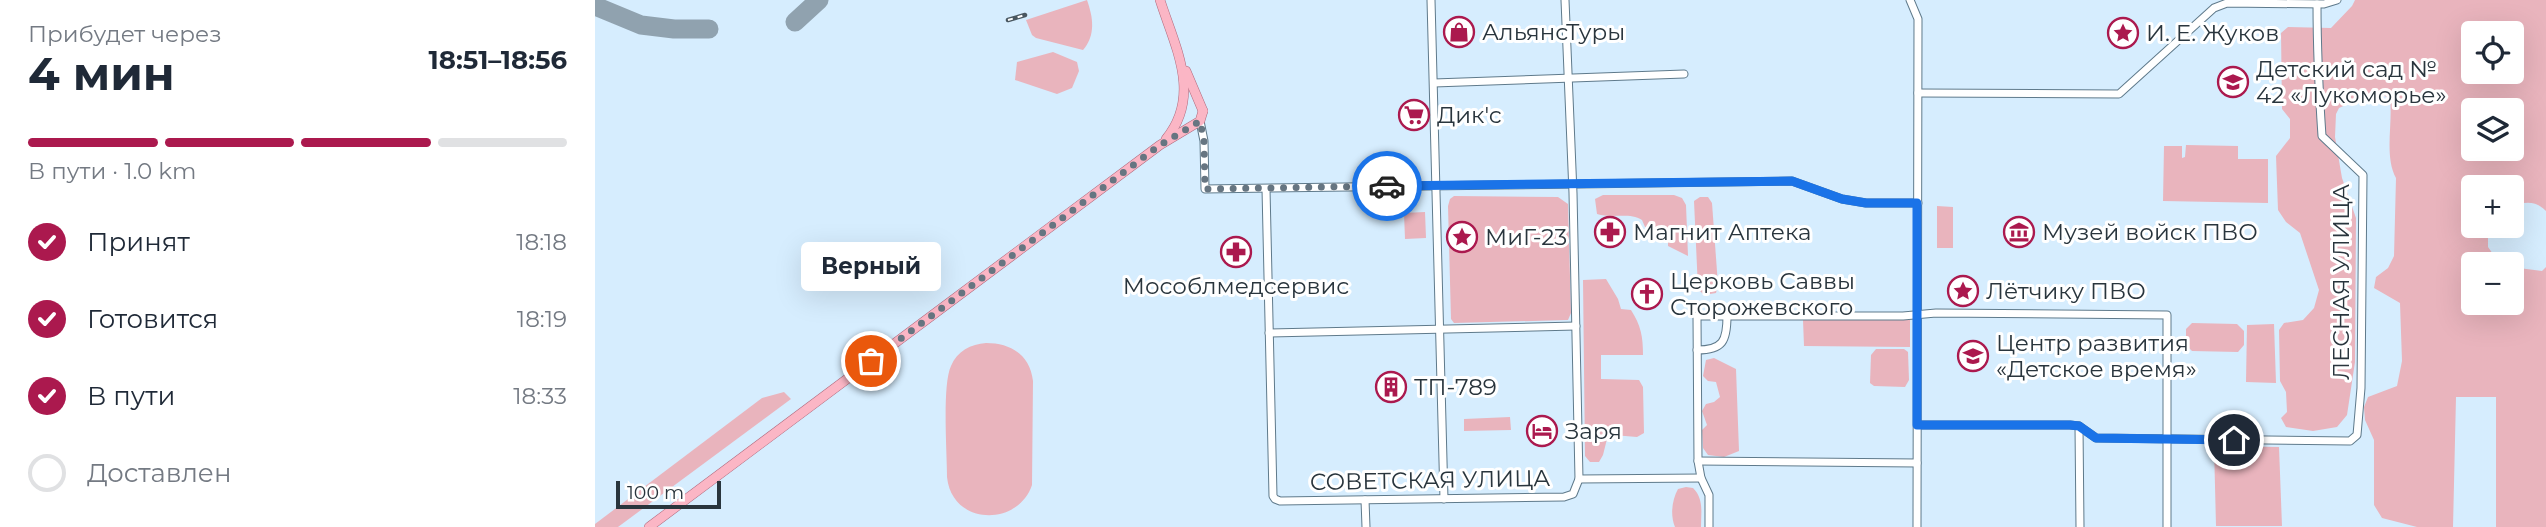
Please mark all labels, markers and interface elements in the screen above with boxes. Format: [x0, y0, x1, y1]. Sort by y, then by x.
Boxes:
shop icon: АльянсТуры [1442, 15, 1476, 49]
place icon: И. Е. Жуков [2106, 16, 2140, 50]
place label: АльянсТуры [1482, 18, 1625, 46]
place label: И. Е. Жуков [2146, 19, 2279, 47]
text: Прибудет через [28, 20, 222, 48]
map controls [2461, 21, 2524, 315]
button: locate [2461, 21, 2524, 84]
text: 18:51–18:56 [429, 44, 567, 76]
text: 4 мин [28, 45, 175, 102]
place label: Детский сад № 42 «Лукоморье» [2256, 55, 2446, 109]
school or university icon: Детский сад № 42 «Лукоморье» [2216, 65, 2250, 99]
supermarket icon: Дик'с [1397, 98, 1431, 132]
button: layers [2461, 98, 2524, 161]
place label: Дик'с [1437, 101, 1502, 129]
courier [1352, 151, 1422, 221]
text: В пути · 1.0 km [28, 157, 196, 185]
icon: car [1368, 167, 1406, 205]
button: + [2461, 175, 2524, 238]
street label: ЛЕСНАЯ УЛИЦА [2327, 184, 2355, 380]
pharmacy icon: Магнит Аптека [1593, 215, 1627, 249]
museum icon: Музей войск ПВО [2002, 215, 2036, 249]
place label: Магнит Аптека [1633, 218, 1811, 246]
place label: Музей войск ПВО [2042, 218, 2258, 246]
place icon: МиГ-23 [1445, 220, 1479, 254]
icon: check [28, 223, 66, 261]
place label: МиГ-23 [1485, 223, 1567, 251]
text: Принят [87, 226, 190, 258]
text: 18:18 [516, 228, 567, 256]
pharmacy icon: Мособлмедсервис [1219, 235, 1253, 269]
callout: Верный [801, 242, 941, 291]
text: Верный [821, 252, 921, 280]
button: − [2461, 252, 2524, 315]
place label: Церковь Саввы Сторожевского [1670, 267, 1855, 321]
place label: Мособлмедсервис [1123, 272, 1349, 300]
place icon: Лётчику ПВО [1946, 274, 1980, 308]
church icon: Церковь Саввы Сторожевского [1630, 277, 1664, 311]
place label: Лётчику ПВО [1986, 277, 2146, 305]
icon: check [28, 300, 66, 338]
text: Готовится [87, 303, 218, 335]
text: 18:19 [517, 305, 567, 333]
place label: Центр развития «Детское время» [1996, 329, 2197, 383]
pin [841, 331, 901, 391]
school or university icon: Центр развития «Детское время» [1956, 339, 1990, 373]
icon: bag [852, 342, 890, 380]
building icon: ТП-789 [1374, 370, 1408, 404]
place label: ТП-789 [1414, 373, 1497, 401]
icon: check [28, 377, 66, 415]
text: В пути [87, 380, 176, 412]
text: 18:33 [513, 382, 567, 410]
pin [2204, 410, 2264, 470]
hotel icon: Заря [1525, 414, 1559, 448]
place label: Заря [1565, 417, 1622, 445]
icon: home [2215, 421, 2253, 459]
text: Доставлен [87, 457, 232, 489]
street label: СОВЕТСКАЯ УЛИЦА [1310, 464, 1550, 496]
scale bar [616, 478, 721, 510]
text: 100 m [627, 481, 684, 504]

